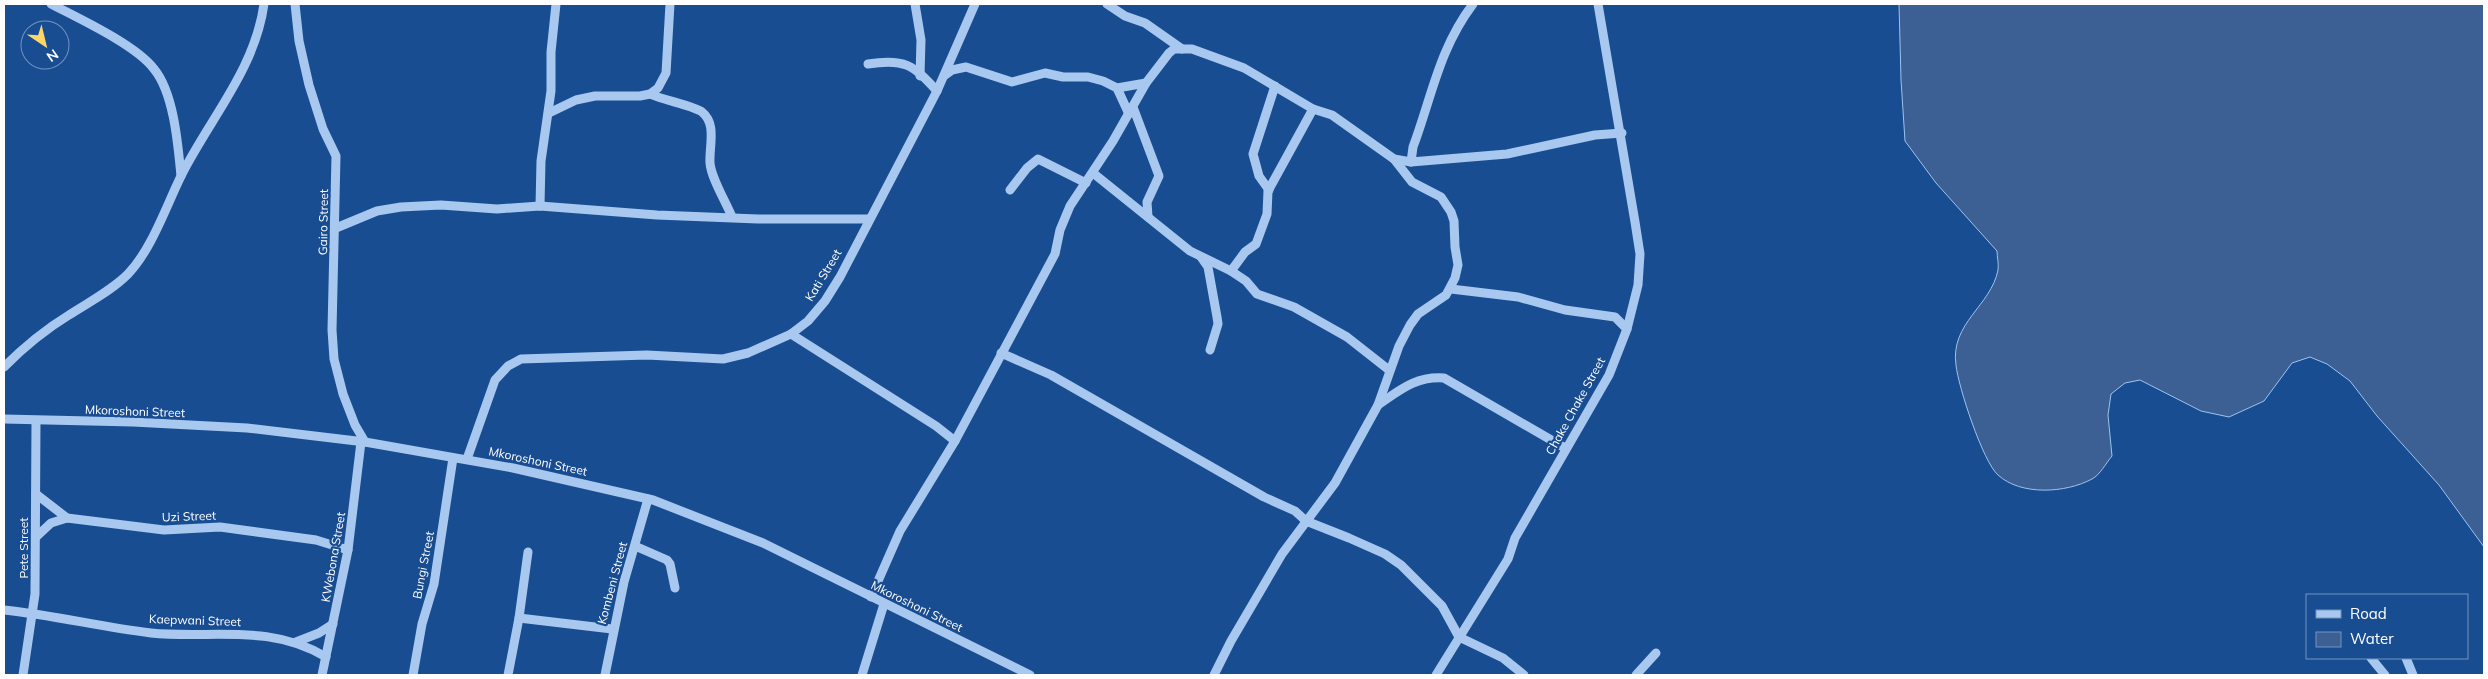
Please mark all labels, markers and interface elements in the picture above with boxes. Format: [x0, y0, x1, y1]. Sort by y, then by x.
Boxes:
north arrow [20, 20, 70, 70]
text: N [43, 45, 62, 66]
street label: Gairo Street [315, 189, 331, 255]
street label: Kati Street [802, 246, 844, 304]
street label: Chake Chake Street [1542, 354, 1608, 458]
street label: Mkoroshoni Street [85, 402, 185, 420]
street label: Mkoroshoni Street [487, 443, 589, 479]
street label: Uzi Street [162, 508, 216, 524]
street label: KWebona Street [318, 511, 348, 603]
street label: Pete Street [16, 517, 31, 579]
street label: Bungi Street [409, 530, 437, 600]
street label: Kombeni Street [594, 540, 630, 626]
street label: Mkoroshoni Street [869, 577, 965, 635]
legend [2306, 594, 2468, 659]
text: Road [2350, 604, 2387, 623]
street label: Kaepwani Street [149, 611, 241, 629]
text: Water [2350, 629, 2394, 648]

